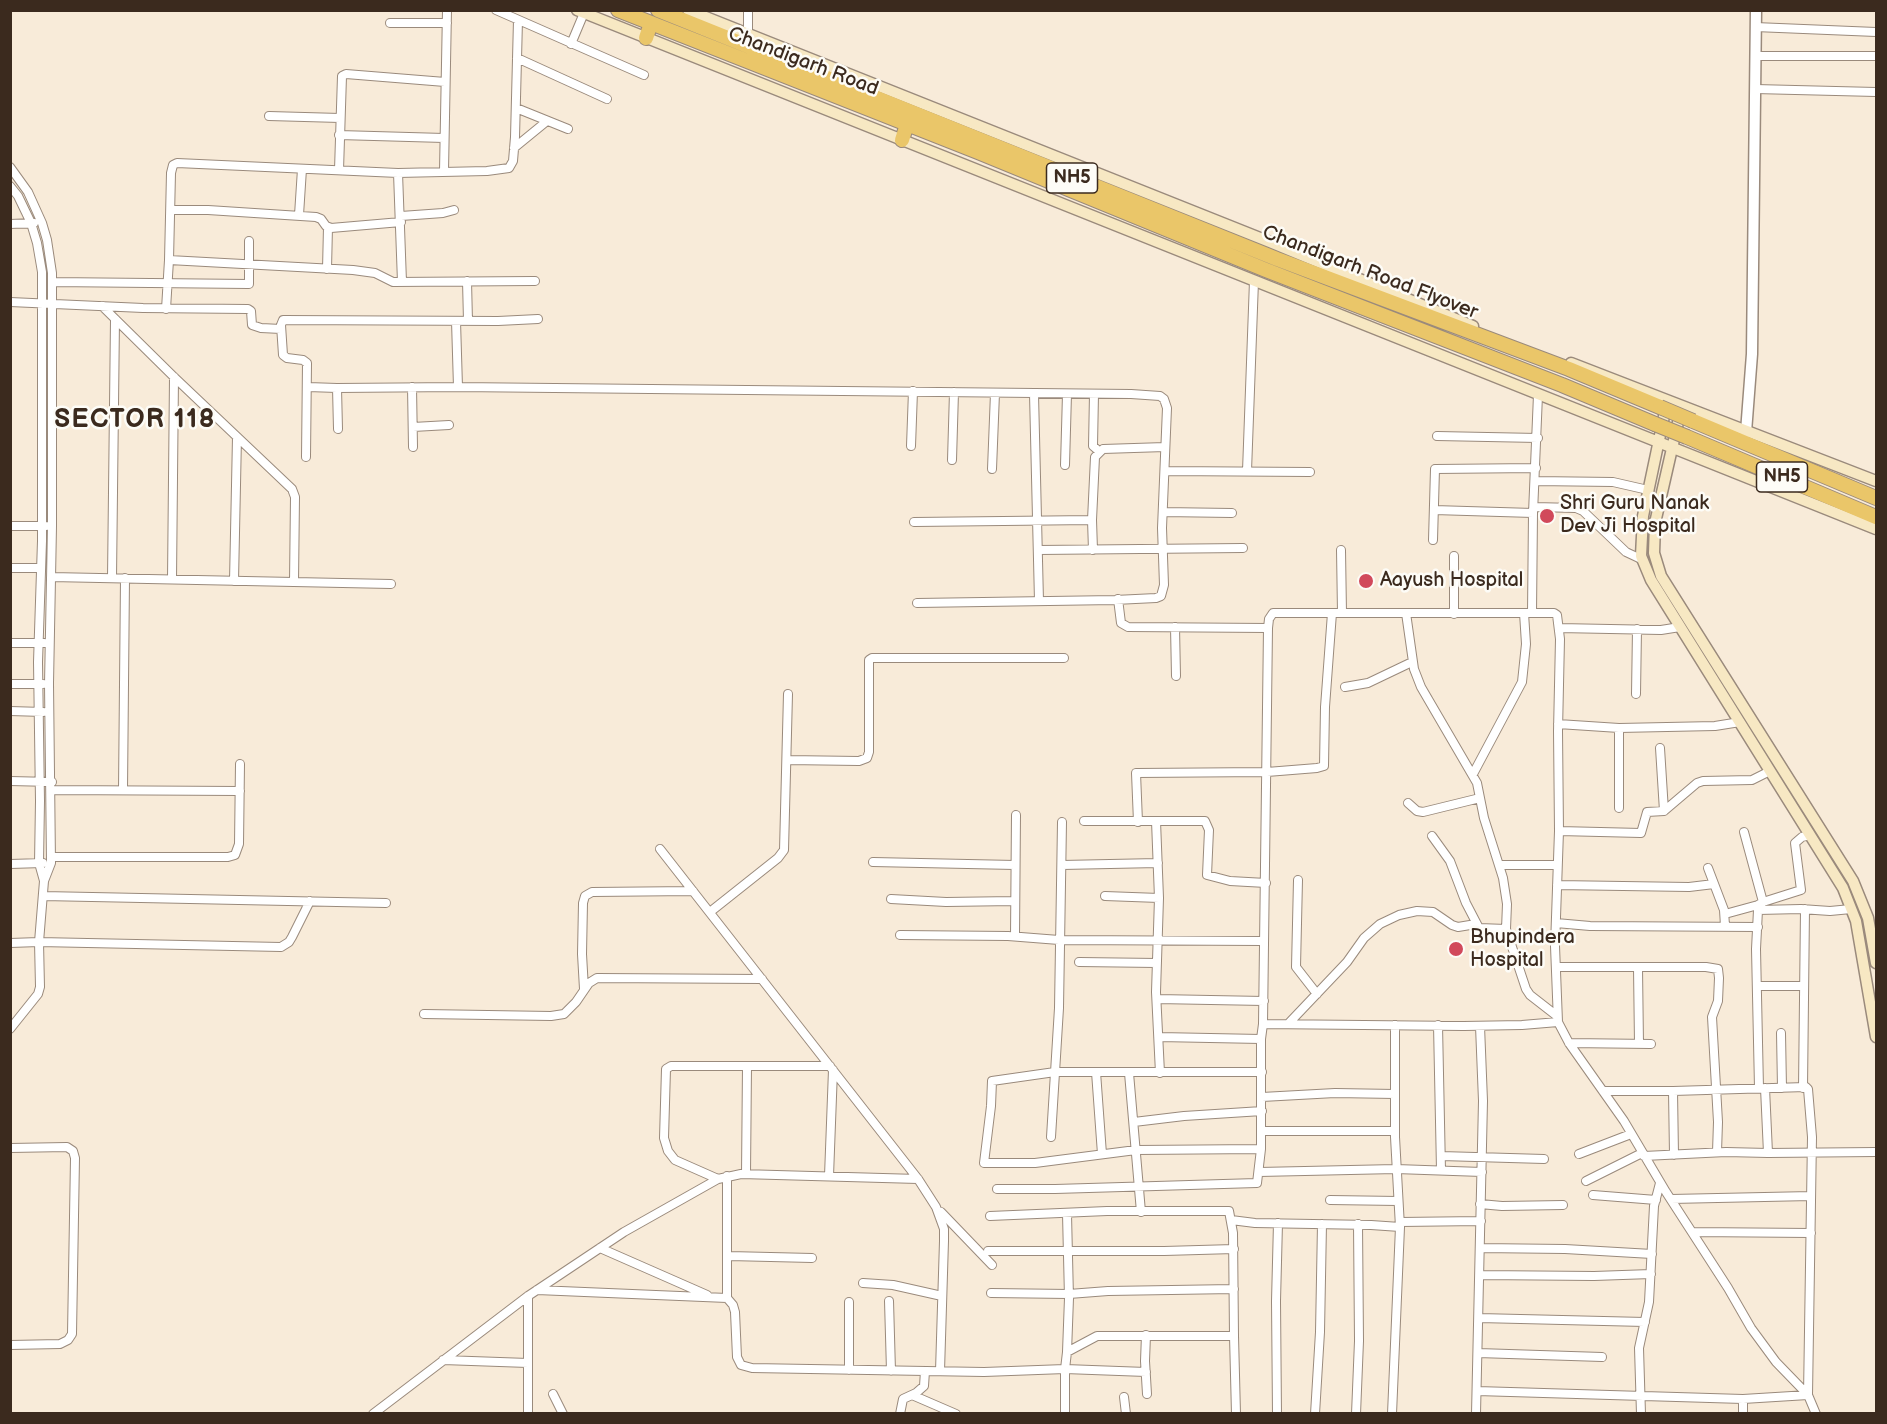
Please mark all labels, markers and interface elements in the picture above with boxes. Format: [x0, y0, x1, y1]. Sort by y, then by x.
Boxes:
street label: Chandigarh Road [724, 22, 882, 102]
road number: NH5 [1046, 163, 1098, 193]
street label: Chandigarh Road Flyover [1259, 221, 1481, 325]
district label: SECTOR 118 [54, 404, 216, 436]
road number: NH5 [1756, 462, 1808, 492]
place label: Shri Guru Nanak Dev Ji Hospital [1560, 492, 1709, 539]
marker: Shri Guru Nanak Dev Ji Hospital [1538, 507, 1556, 525]
place label: Aayush Hospital [1380, 569, 1523, 593]
marker: Aayush Hospital [1357, 572, 1375, 590]
place label: Bhupindera Hospital [1470, 926, 1575, 973]
marker: Bhupindera Hospital [1447, 940, 1465, 958]

